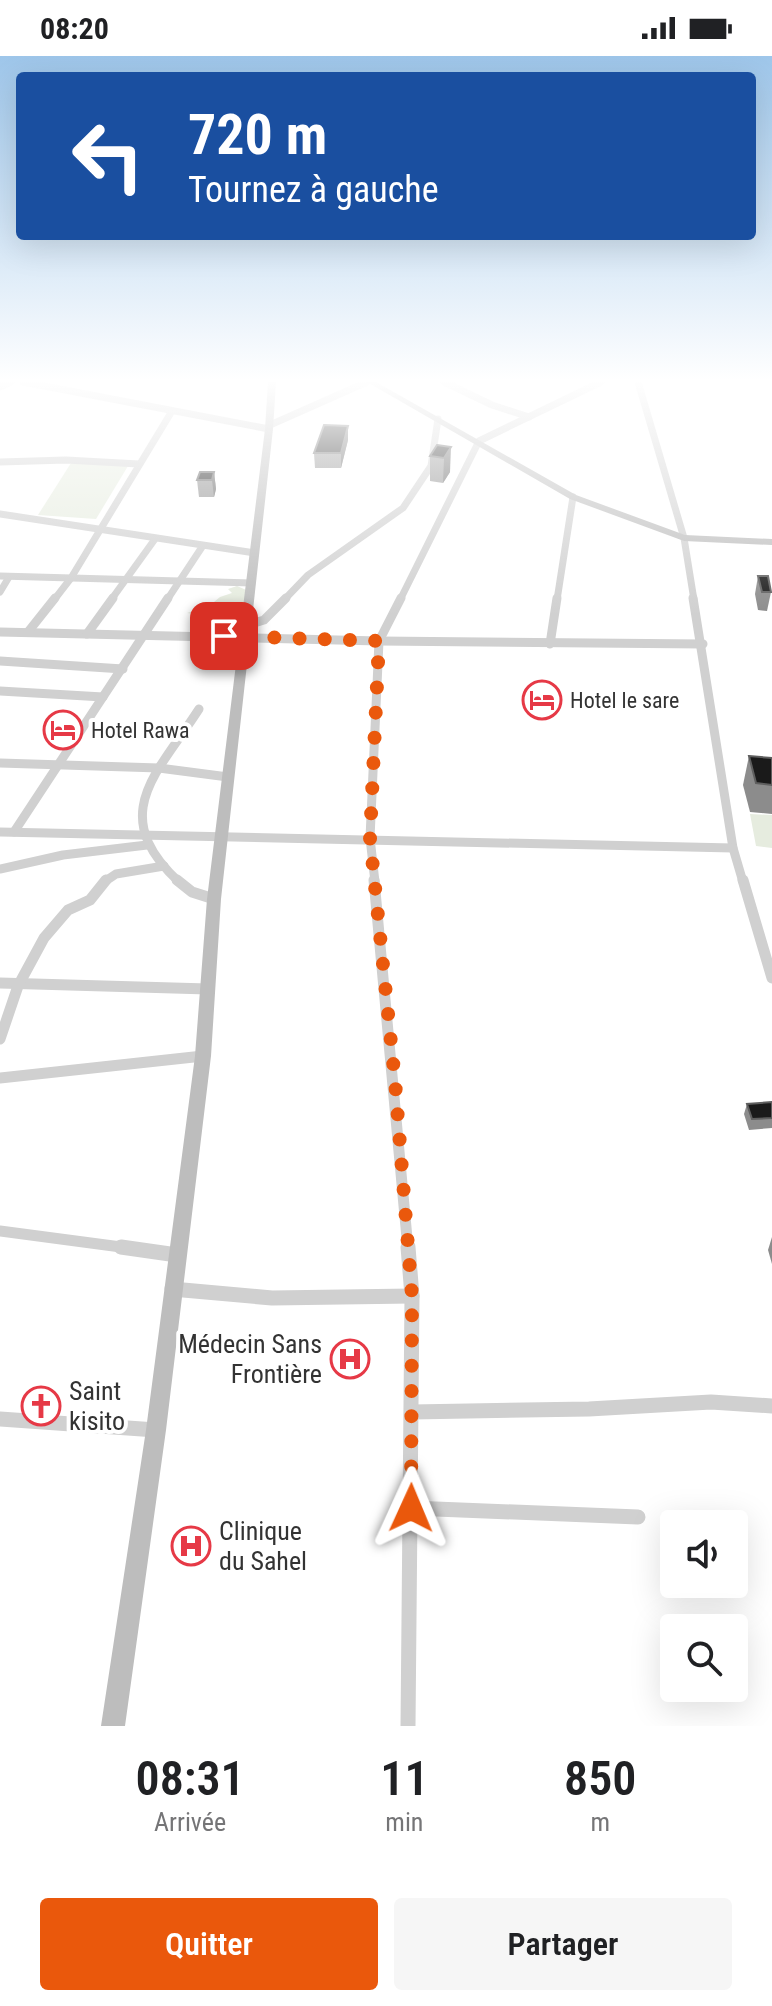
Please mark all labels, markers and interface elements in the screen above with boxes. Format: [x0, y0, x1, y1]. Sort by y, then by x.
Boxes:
text: 08:20 [40, 11, 109, 46]
text: 720 m [188, 102, 327, 168]
icon: left [56, 104, 160, 208]
text: Tournez à gauche [188, 169, 439, 211]
pin [190, 602, 258, 670]
icon: arrive [202, 614, 246, 658]
hotel icon: Hotel le sare [521, 679, 563, 721]
place label: Hotel le sare [570, 688, 679, 713]
hotel icon: Hotel Rawa [42, 709, 84, 751]
place label: Hotel Rawa [91, 718, 190, 743]
place label: Médecin Sans Frontière [178, 1329, 322, 1389]
hospital icon: Médecin Sans Frontière [329, 1338, 371, 1380]
place label: Saint kisito [69, 1376, 125, 1436]
church icon: Saint kisito [20, 1385, 62, 1427]
position arrow [369, 1466, 453, 1550]
map controls [660, 1510, 748, 1702]
button: sound [660, 1510, 748, 1598]
place label: Clinique du Sahel [219, 1516, 307, 1576]
hospital icon: Clinique du Sahel [170, 1525, 212, 1567]
button: search [660, 1614, 748, 1702]
text: 08:31 [136, 1750, 245, 1807]
text: 11 [380, 1750, 429, 1807]
text: 850 [564, 1750, 636, 1807]
text: Arrivée [154, 1807, 226, 1837]
text: min [385, 1807, 423, 1837]
text: m [590, 1807, 610, 1837]
button: Quitter [40, 1898, 378, 1990]
button: Partager [394, 1898, 732, 1990]

